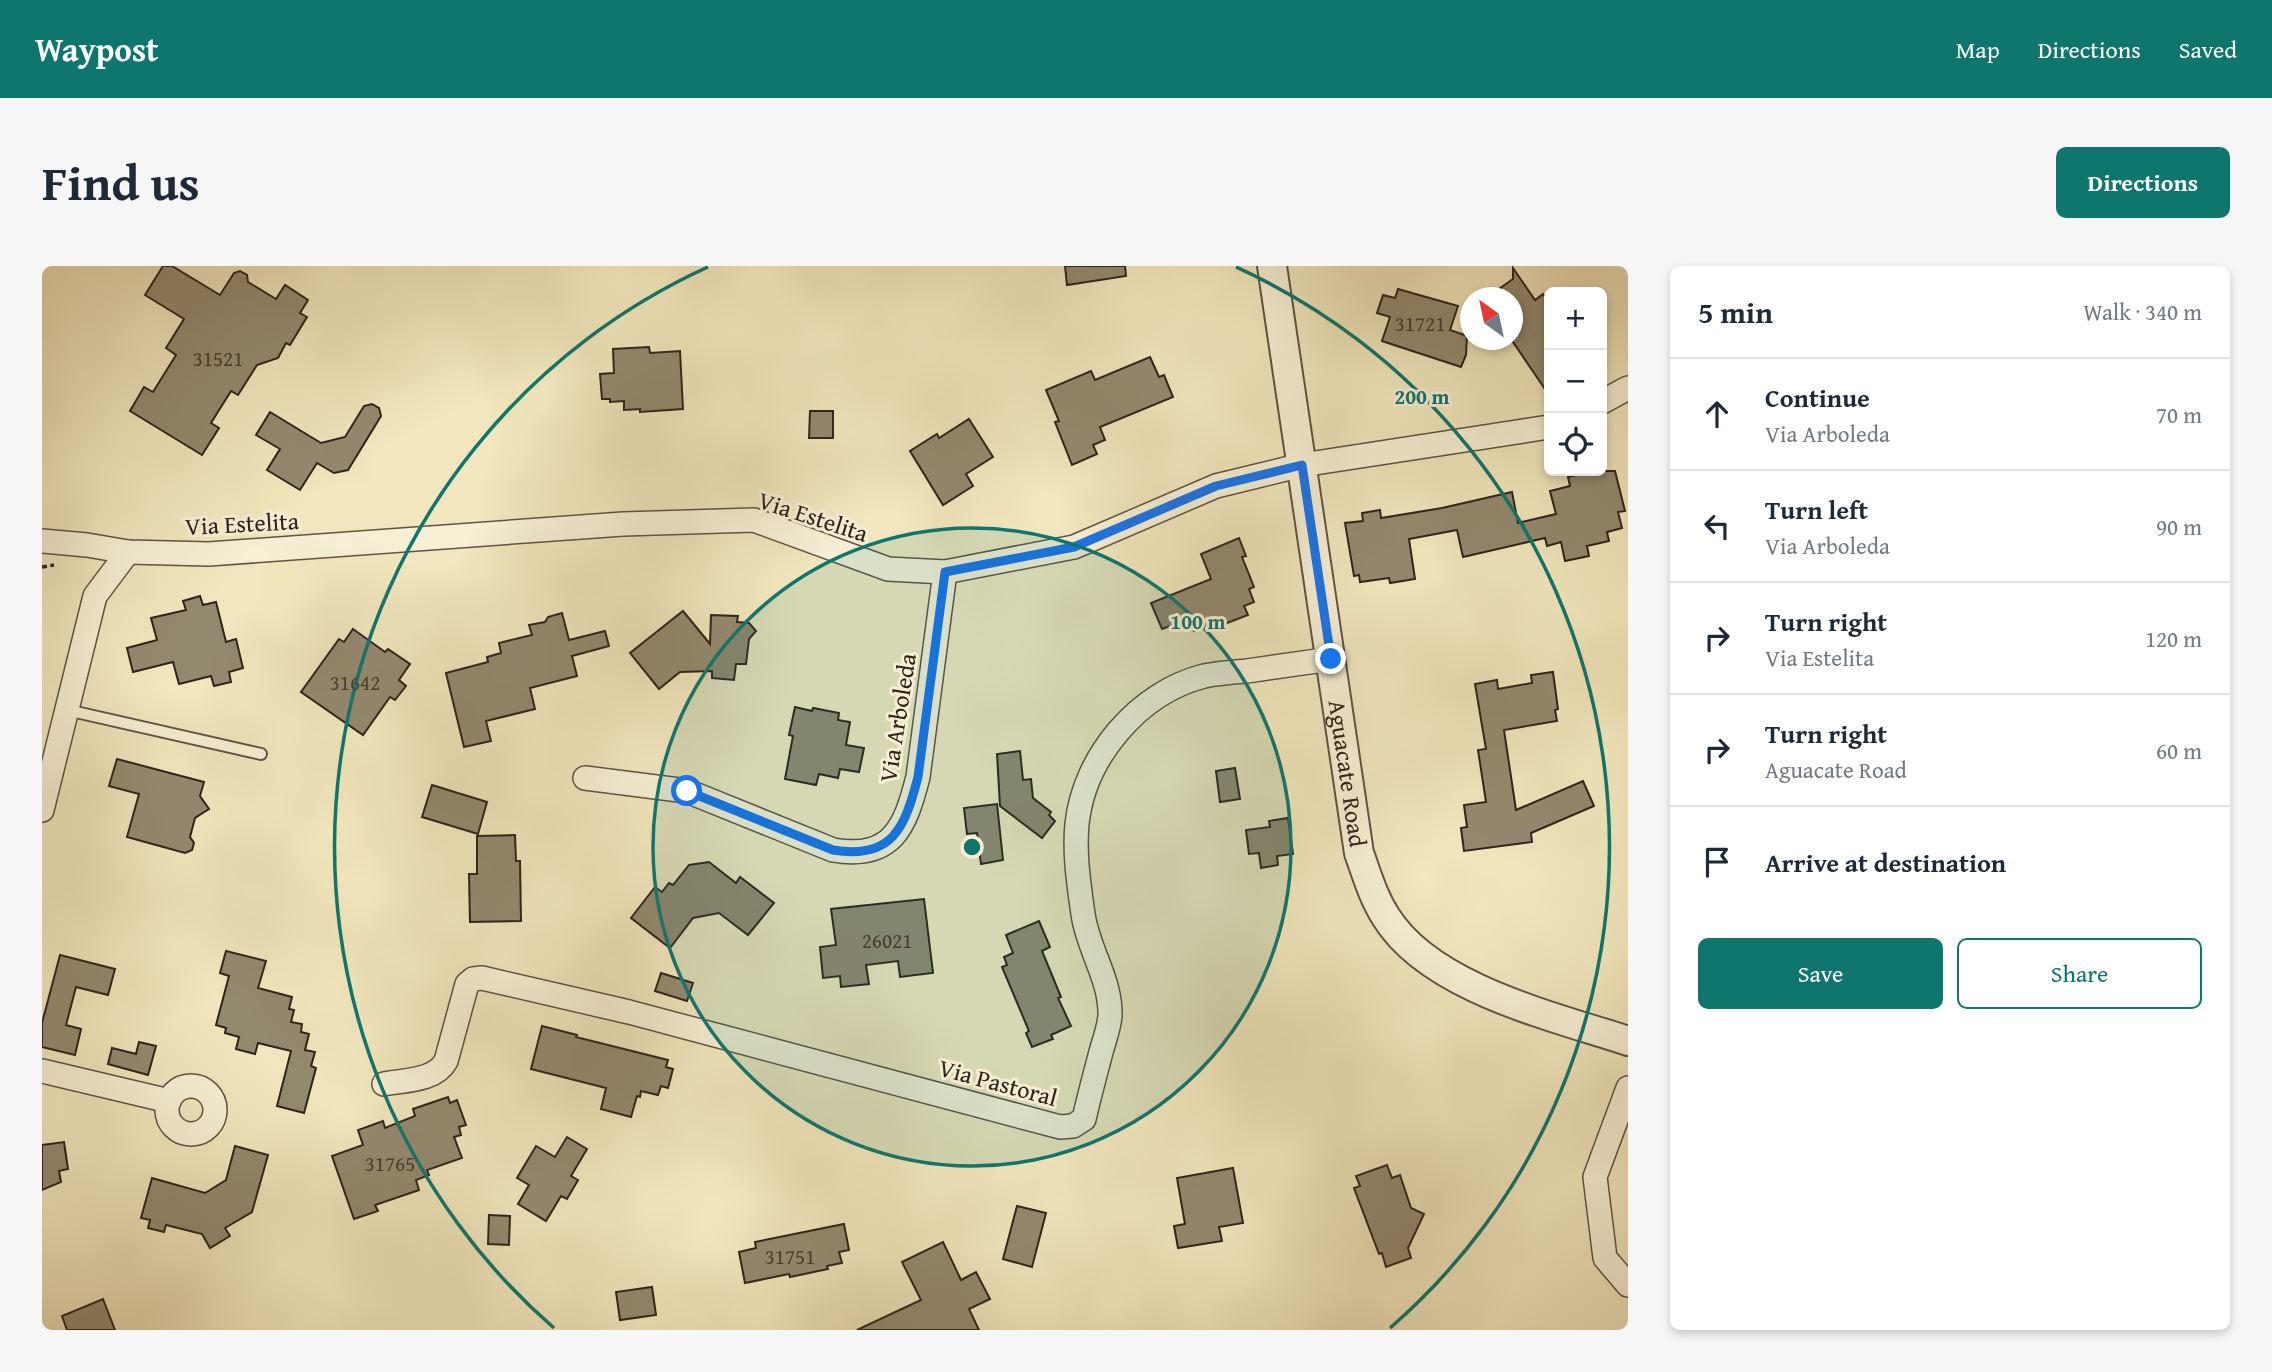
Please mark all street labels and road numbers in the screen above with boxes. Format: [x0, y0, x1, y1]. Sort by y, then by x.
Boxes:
street label: Via Estelita [754, 482, 873, 551]
street label: Via Estelita [184, 503, 300, 544]
street label: Via Arboleda [870, 650, 925, 785]
street label: Aguacate Road [1320, 698, 1376, 849]
street label: Via Pastoral [935, 1050, 1062, 1115]

